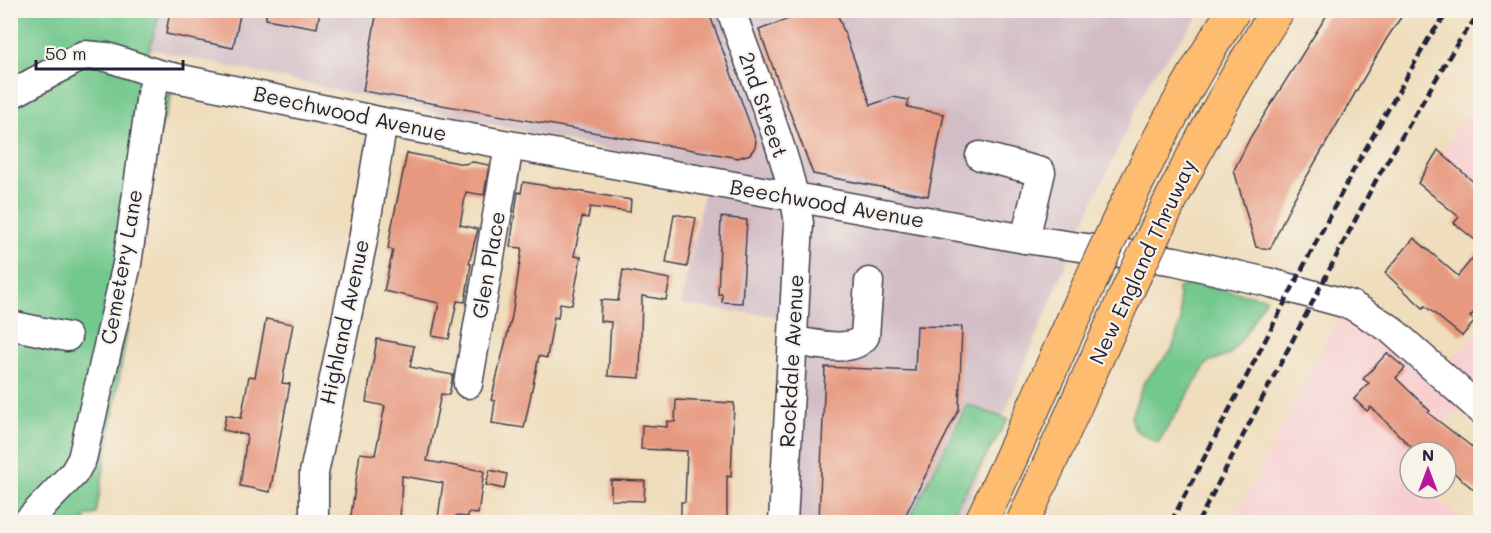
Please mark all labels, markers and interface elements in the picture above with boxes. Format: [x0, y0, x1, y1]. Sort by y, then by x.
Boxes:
scale bar [36, 33, 183, 71]
text: 50 m [45, 41, 87, 65]
street label: 2nd Street [734, 48, 795, 161]
street label: Beechwood Avenue [251, 79, 450, 146]
street label: New England Thruway [1082, 154, 1201, 368]
street label: Beechwood Avenue [728, 172, 927, 233]
street label: Cemetery Lane [94, 187, 147, 346]
street label: Glen Place [465, 209, 510, 321]
street label: Highland Avenue [313, 237, 374, 407]
street label: Rockdale Avenue [772, 274, 809, 448]
north arrow [1398, 440, 1458, 500]
text: N [1422, 444, 1434, 465]

